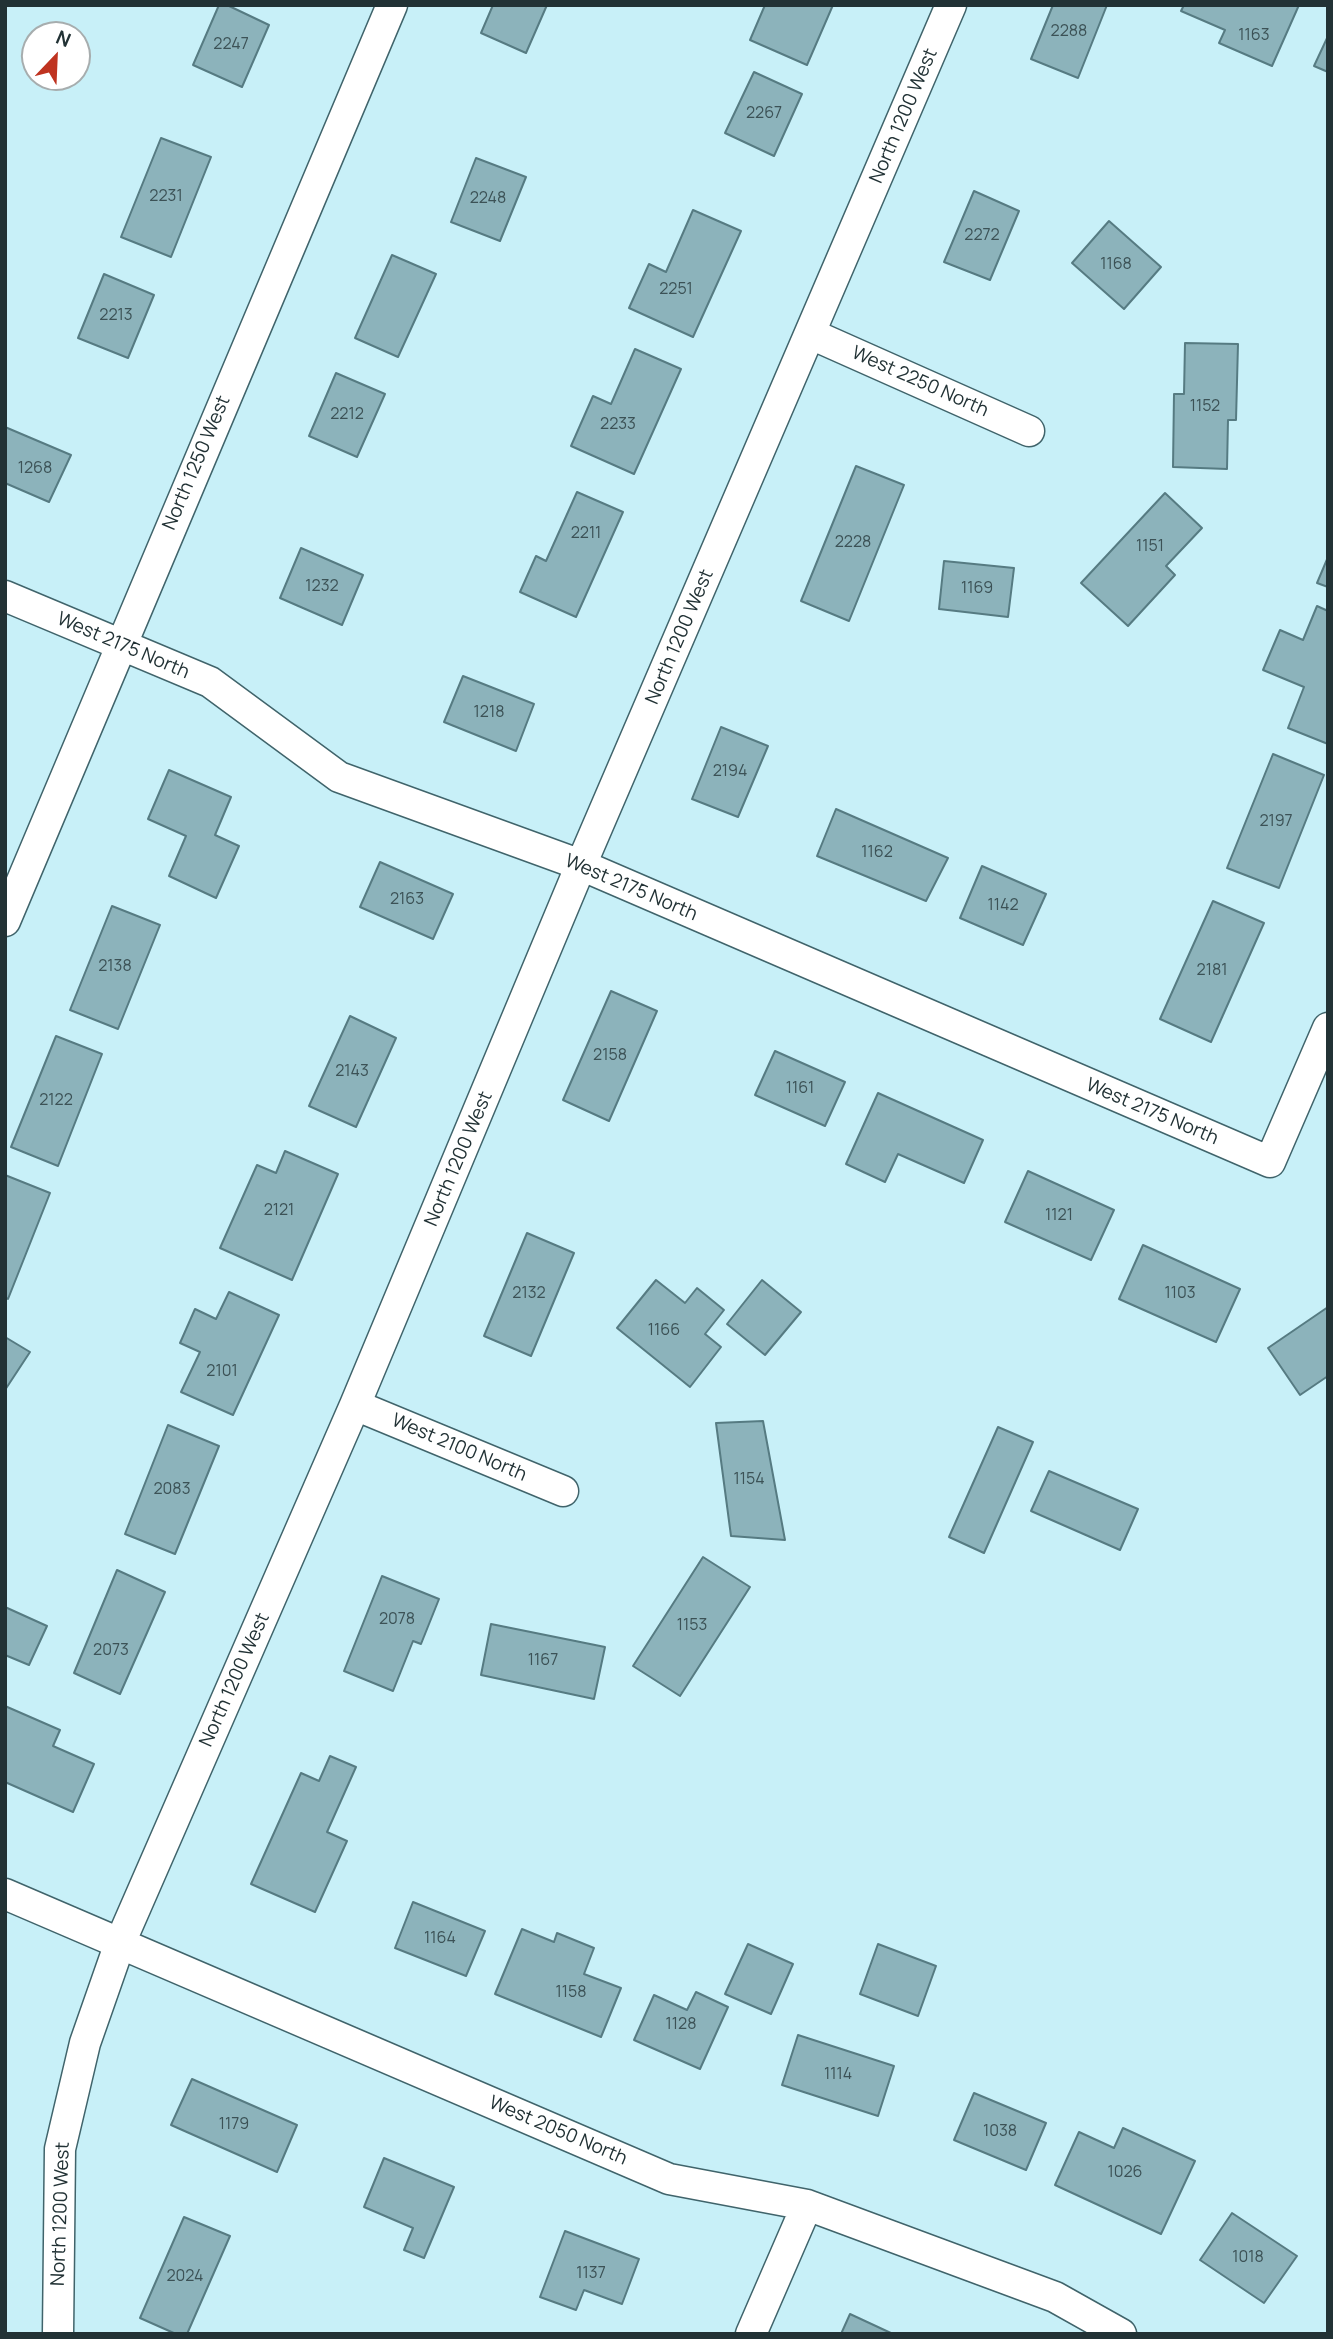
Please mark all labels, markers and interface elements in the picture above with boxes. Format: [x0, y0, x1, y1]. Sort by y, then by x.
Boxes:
north arrow [21, 21, 91, 91]
house number: 2288 [1051, 22, 1087, 42]
text: N [52, 24, 75, 53]
house number: 1163 [1238, 26, 1270, 46]
house number: 2247 [213, 35, 249, 55]
street label: North 1200 West [865, 45, 943, 187]
house number: 2267 [746, 104, 782, 124]
house number: 2231 [149, 187, 183, 207]
house number: 2248 [470, 189, 506, 209]
house number: 2272 [964, 226, 1000, 246]
house number: 1168 [1100, 255, 1132, 275]
house number: 2251 [659, 280, 693, 300]
house number: 2213 [99, 306, 133, 326]
street label: West 2250 North [848, 342, 992, 422]
street label: North 1250 West [158, 392, 236, 534]
house number: 1152 [1190, 397, 1220, 417]
house number: 2212 [330, 405, 364, 425]
house number: 2233 [600, 415, 636, 435]
house number: 1268 [18, 459, 52, 479]
house number: 2211 [571, 524, 601, 544]
house number: 2228 [835, 533, 871, 553]
house number: 1151 [1136, 537, 1164, 557]
street label: North 1200 West [641, 566, 719, 708]
house number: 1232 [305, 577, 339, 597]
house number: 1169 [961, 579, 993, 599]
street label: West 2175 North [53, 608, 193, 684]
house number: 1218 [474, 703, 504, 723]
house number: 2194 [713, 762, 747, 782]
house number: 2197 [1259, 812, 1293, 832]
house number: 1162 [861, 843, 893, 863]
street label: West 2175 North [561, 850, 701, 926]
house number: 2163 [390, 890, 424, 910]
house number: 1142 [987, 896, 1019, 916]
house number: 2138 [98, 957, 132, 977]
house number: 2181 [1197, 961, 1227, 981]
house number: 2158 [593, 1046, 627, 1066]
house number: 2143 [335, 1062, 369, 1082]
street label: West 2175 North [1082, 1074, 1222, 1150]
house number: 1161 [786, 1079, 814, 1099]
street label: North 1200 West [420, 1088, 498, 1230]
house number: 2122 [39, 1091, 73, 1111]
house number: 2121 [264, 1201, 294, 1221]
house number: 1121 [1045, 1206, 1073, 1226]
house number: 2132 [512, 1284, 546, 1304]
house number: 1103 [1164, 1284, 1196, 1304]
house number: 1166 [648, 1321, 680, 1341]
house number: 2101 [206, 1362, 238, 1382]
street label: West 2100 North [388, 1409, 530, 1487]
house number: 1154 [733, 1470, 765, 1490]
house number: 2083 [153, 1480, 191, 1500]
street label: North 1200 West [195, 1609, 275, 1751]
house number: 2078 [379, 1610, 415, 1630]
house number: 1153 [677, 1616, 707, 1636]
house number: 2073 [93, 1641, 129, 1661]
house number: 1167 [528, 1651, 558, 1671]
house number: 1164 [424, 1929, 456, 1949]
house number: 1158 [555, 1983, 587, 2003]
house number: 1128 [666, 2015, 696, 2035]
house number: 1114 [824, 2065, 852, 2085]
street label: West 2050 North [485, 2092, 631, 2170]
house number: 1179 [219, 2115, 249, 2135]
house number: 1038 [983, 2122, 1017, 2142]
street label: North 1200 West [47, 2141, 75, 2287]
house number: 1026 [1107, 2163, 1143, 2183]
house number: 1018 [1232, 2248, 1264, 2268]
house number: 1137 [576, 2264, 606, 2284]
house number: 2024 [166, 2267, 204, 2287]

